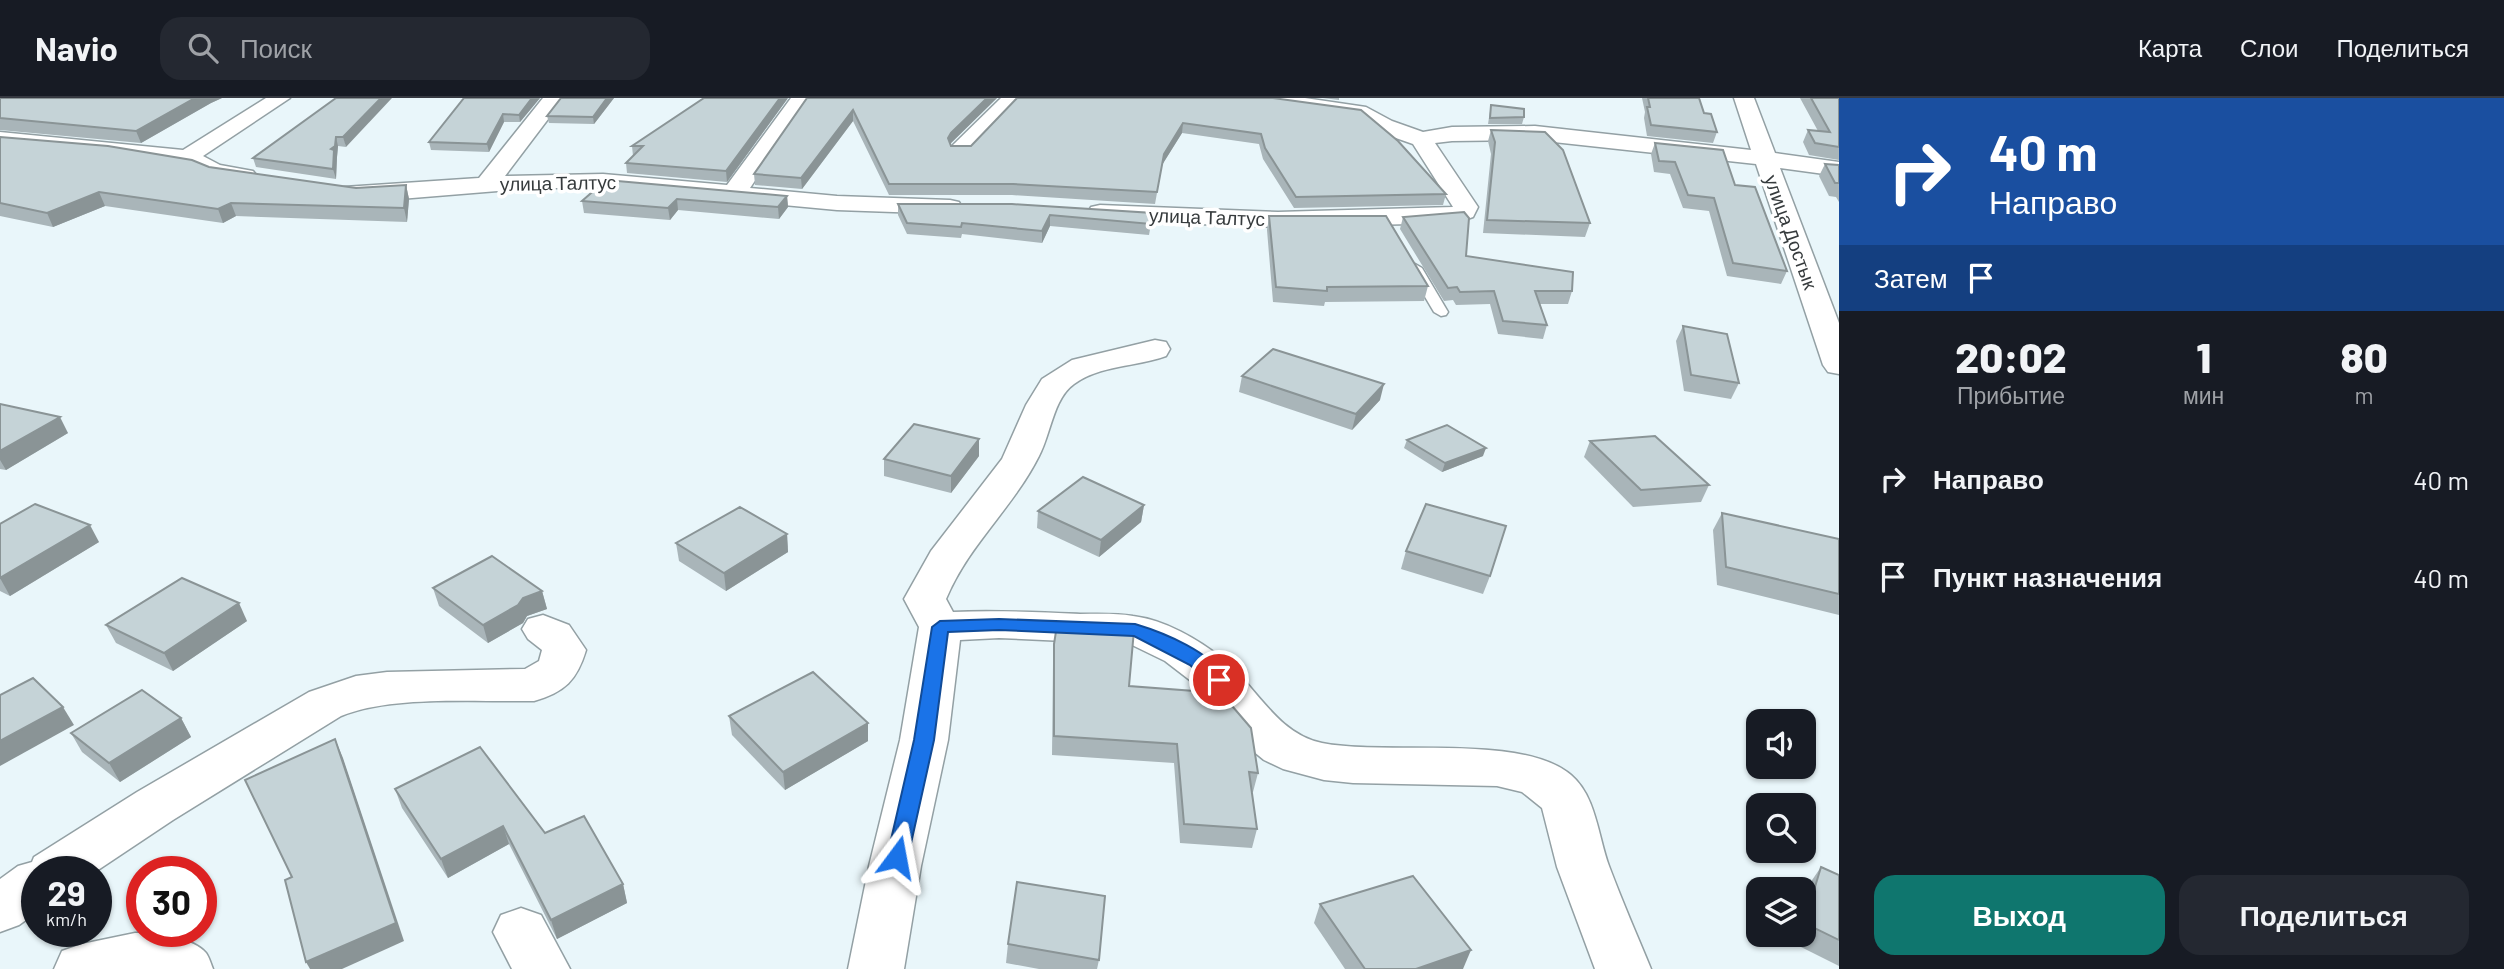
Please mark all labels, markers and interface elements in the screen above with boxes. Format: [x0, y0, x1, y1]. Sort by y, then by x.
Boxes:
search box [160, 17, 650, 80]
text: Navio [35, 28, 118, 68]
icon: search [184, 29, 222, 67]
text: Поиск [240, 32, 312, 63]
text: Карта [2138, 33, 2202, 62]
text: Слои [2240, 33, 2298, 62]
text: Поделиться [2336, 33, 2469, 62]
text: 40 m [1989, 122, 2097, 181]
icon: right [1874, 126, 1965, 217]
street label: улица Талтус [500, 170, 616, 195]
street label: улица Достык [1760, 172, 1823, 293]
text: Направо [1989, 182, 2117, 220]
street label: улица Талтус [1149, 203, 1265, 230]
icon: arrive [1962, 259, 2000, 297]
text: Затем [1874, 262, 1948, 293]
text: 20:02 [1955, 331, 2067, 381]
text: 1 [2196, 331, 2211, 381]
text: 80 [2341, 331, 2388, 381]
text: Прибытие [1957, 381, 2065, 409]
text: мин [2183, 381, 2224, 409]
text: m [2355, 381, 2374, 409]
icon: right [1874, 460, 1912, 498]
text: Направо [1933, 463, 2044, 494]
text: 40 m [2413, 464, 2469, 495]
icon: arrive [1874, 558, 1912, 596]
text: Пункт назначения [1933, 561, 2162, 592]
text: 40 m [2413, 562, 2469, 593]
pin [1189, 650, 1249, 710]
icon: arrive [1200, 661, 1238, 699]
map controls [1746, 709, 1816, 947]
button: sound [1746, 709, 1816, 779]
button: search [1746, 793, 1816, 863]
position arrow [860, 820, 934, 894]
speed limit sign: 30 [126, 856, 217, 947]
text: 29 [47, 871, 86, 913]
button: Выход [1874, 875, 2165, 955]
button: Поделиться [2179, 875, 2469, 955]
button: layers [1746, 877, 1816, 947]
text: km/h [46, 908, 87, 930]

